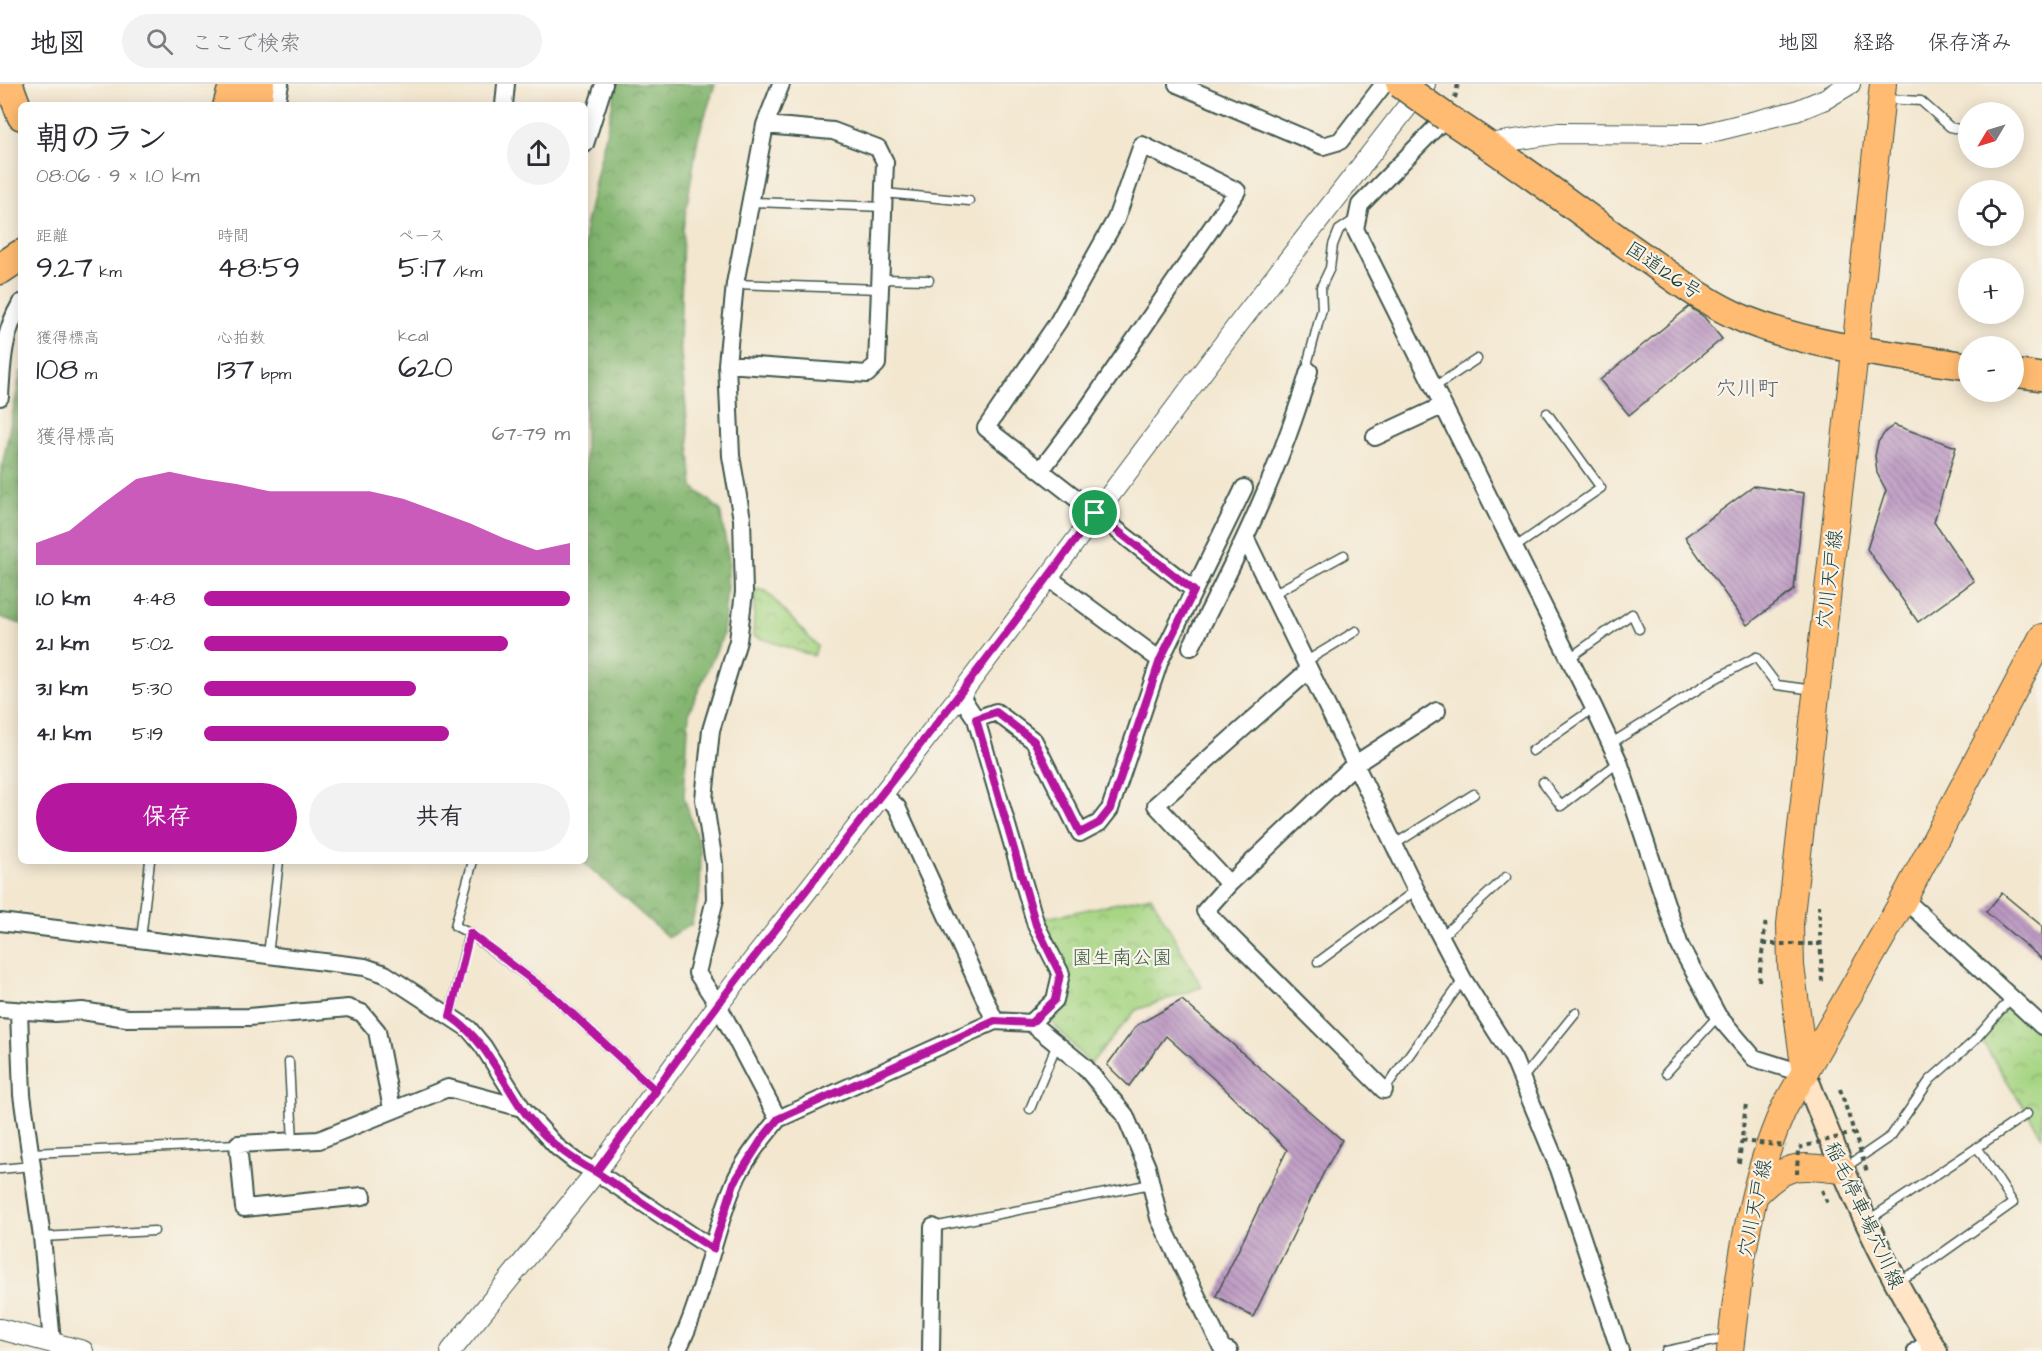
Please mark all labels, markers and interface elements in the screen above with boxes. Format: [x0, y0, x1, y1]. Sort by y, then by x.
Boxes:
search box [122, 14, 542, 68]
text: 地図 [30, 24, 86, 63]
icon: search [143, 25, 176, 58]
text: ここで検索 [191, 28, 301, 59]
text: 地図 [1778, 28, 1820, 57]
text: 経路 [1853, 28, 1895, 57]
text: 保存済み [1928, 28, 2012, 57]
north arrow [1958, 102, 2024, 168]
map controls [1958, 102, 2024, 402]
text: 朝のラン [36, 116, 168, 162]
button: share [507, 122, 570, 185]
text: 08:06 · 9 × 1.0 km [36, 162, 200, 190]
button: locate [1958, 180, 2024, 246]
text: 距離 [36, 225, 68, 247]
text: 時間 [217, 225, 249, 247]
text: ペース [398, 225, 445, 247]
street label: 国道126号 [1620, 235, 1707, 307]
text: 9.27 [36, 247, 93, 289]
text: 48:59 [217, 247, 300, 289]
text: 5:17 [398, 247, 447, 289]
button: + [1958, 258, 2024, 324]
text: km [93, 261, 122, 283]
text: /km [447, 261, 483, 283]
text: kcal [398, 325, 429, 347]
text: 獲得標高 [36, 327, 100, 349]
text: 心拍数 [217, 327, 265, 349]
button: − [1958, 336, 2024, 402]
text: 620 [398, 347, 453, 389]
text: 108 [36, 349, 78, 391]
text: 137 [217, 349, 255, 391]
text: m [78, 363, 97, 385]
text: bpm [255, 363, 291, 385]
district label: 穴川町 [1716, 374, 1779, 403]
text: 67–79 m [492, 420, 570, 448]
text: 獲得標高 [36, 423, 116, 451]
pin [1069, 487, 1120, 538]
icon: arrive [1078, 496, 1111, 529]
street label: 穴川天戸線 [1810, 528, 1850, 630]
text: 1.0 km [36, 585, 90, 613]
text: 4:48 [132, 585, 176, 613]
text: 2.1 km [36, 630, 89, 658]
text: 5:02 [132, 630, 174, 658]
text: 3.1 km [36, 675, 87, 703]
text: 5:30 [132, 675, 172, 703]
text: 4.1 km [36, 720, 91, 748]
text: 5:19 [132, 720, 163, 748]
button: 保存 [36, 783, 297, 852]
button: 共有 [309, 783, 570, 852]
park label: 園生南公園 [1072, 944, 1172, 972]
street label: 稲毛停車場穴川線 [1818, 1137, 1911, 1294]
street label: 穴川天戸線 [1731, 1156, 1779, 1260]

